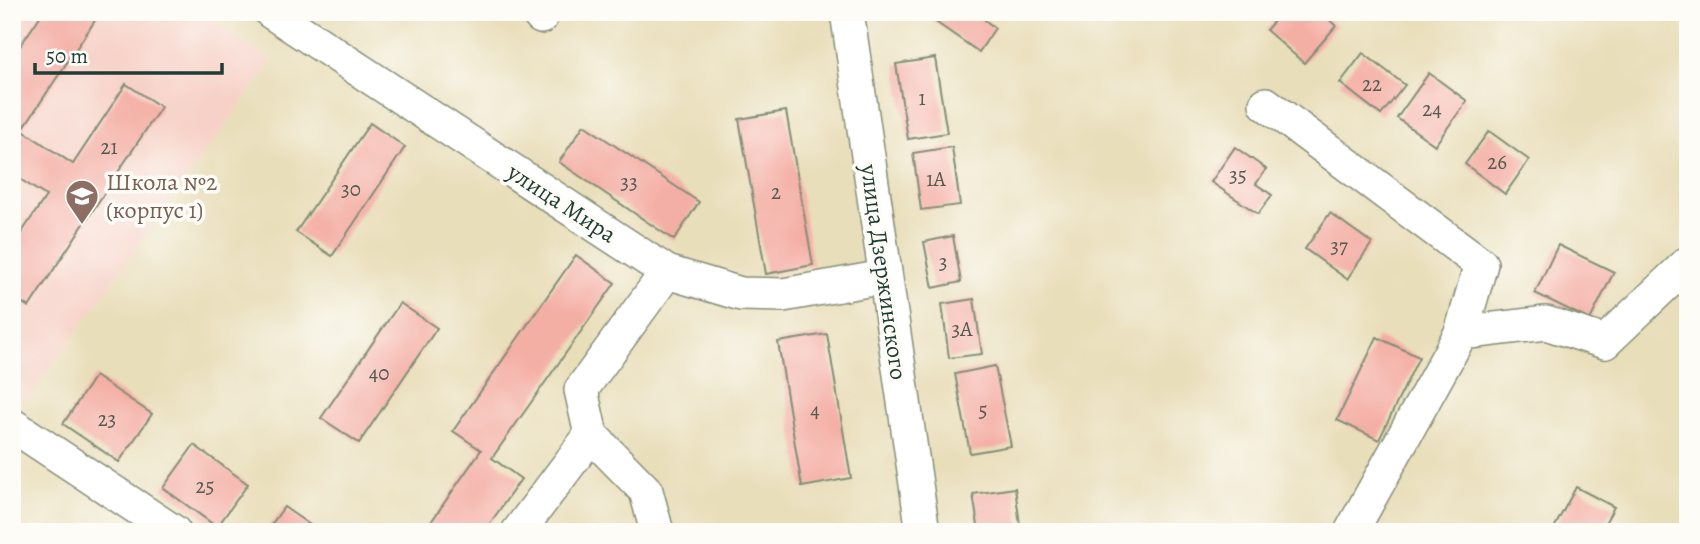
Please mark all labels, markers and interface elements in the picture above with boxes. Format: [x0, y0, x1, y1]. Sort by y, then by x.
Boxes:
scale bar [35, 32, 222, 76]
text: 50 m [46, 42, 88, 70]
house number: 22 [1362, 70, 1382, 98]
house number: 1 [918, 84, 926, 112]
house number: 24 [1422, 95, 1442, 123]
house number: 21 [100, 133, 118, 161]
house number: 26 [1487, 148, 1507, 176]
street label: улица Мира [501, 155, 623, 250]
street label: улица Дзержинского [853, 161, 915, 382]
house number: 35 [1229, 161, 1247, 189]
house number: 1А [926, 165, 946, 193]
place label: Школа №2 (корпус 1) [106, 166, 217, 226]
house number: 33 [620, 168, 638, 196]
house number: 30 [341, 175, 361, 203]
school or university icon: Школа №2 (корпус 1) [63, 177, 101, 226]
house number: 2 [771, 178, 781, 206]
house number: 37 [1330, 232, 1348, 260]
house number: 3 [939, 248, 947, 276]
house number: 3А [952, 315, 973, 343]
house number: 40 [369, 359, 389, 387]
house number: 4 [810, 396, 820, 424]
house number: 5 [978, 396, 988, 424]
house number: 23 [98, 405, 116, 433]
house number: 25 [195, 472, 215, 500]

